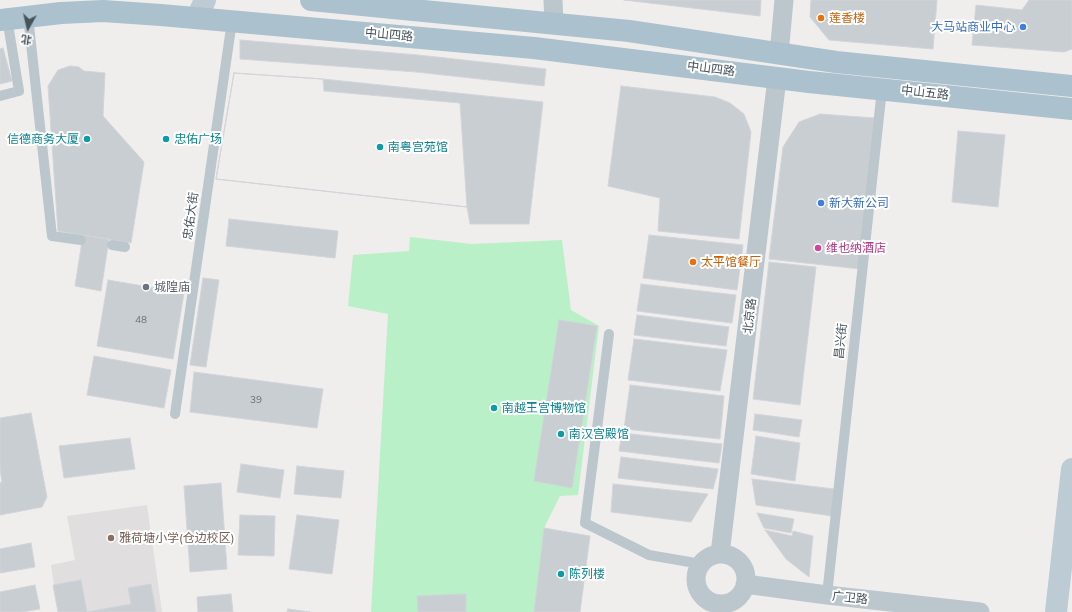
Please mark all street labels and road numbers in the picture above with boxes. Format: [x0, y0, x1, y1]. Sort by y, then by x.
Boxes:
street label: 中山四路 [364, 26, 414, 44]
street label: 中山四路 [686, 59, 736, 79]
street label: 中山五路 [900, 83, 950, 103]
street label: 忠佑大街 [181, 191, 201, 241]
street label: 北京路 [741, 297, 759, 335]
street label: 昌兴街 [832, 322, 850, 360]
street label: 广卫路 [831, 589, 869, 607]

